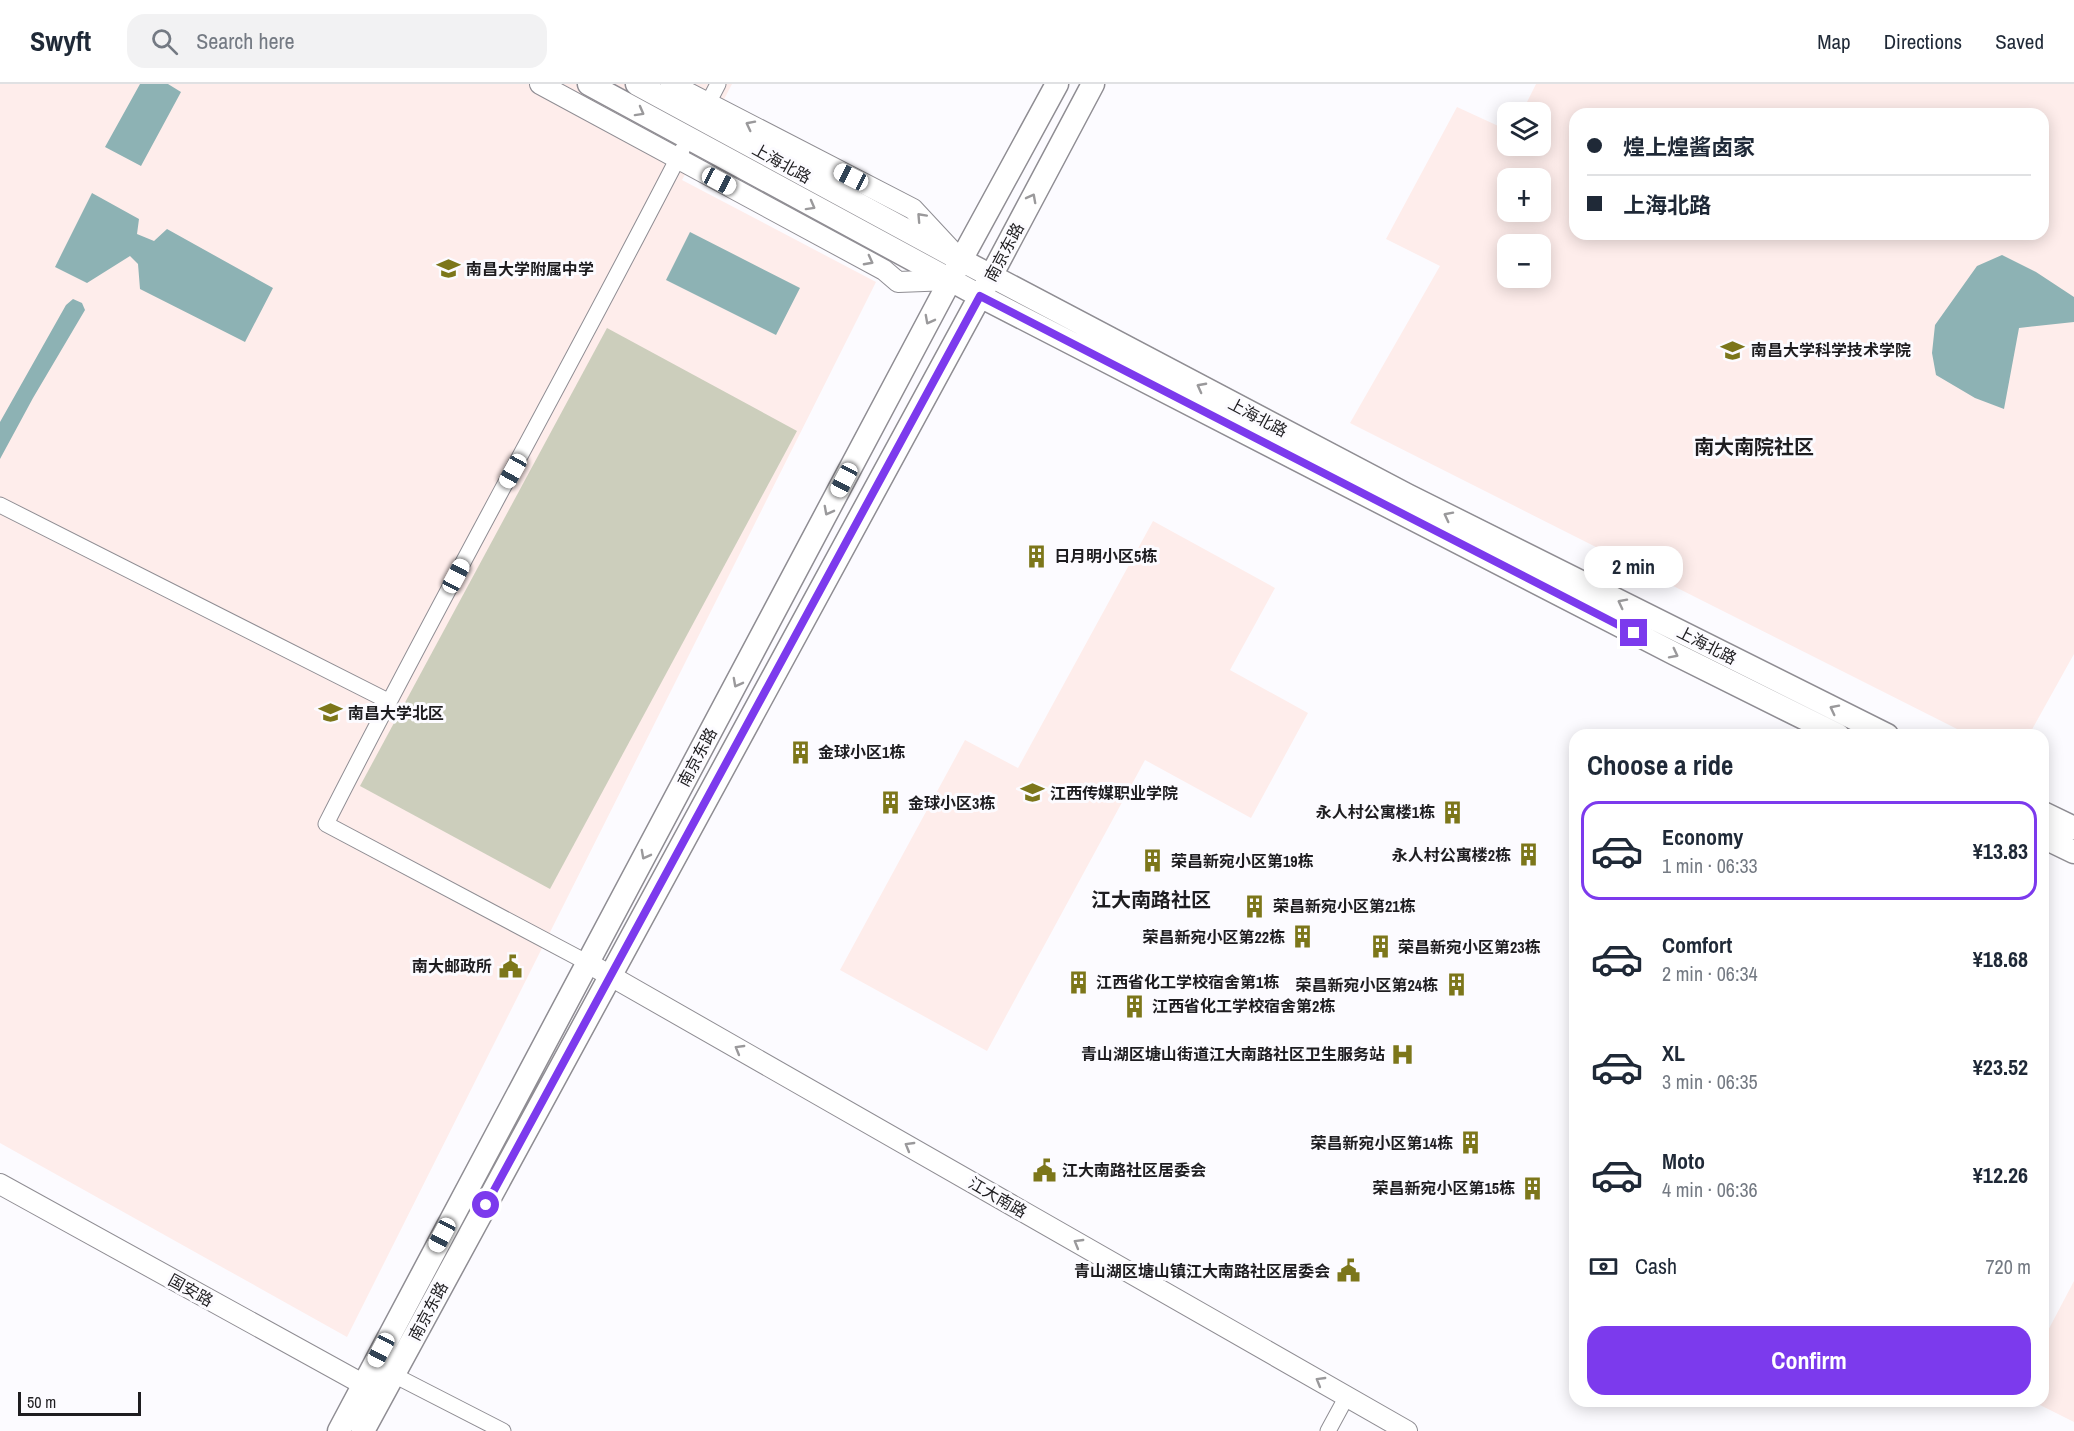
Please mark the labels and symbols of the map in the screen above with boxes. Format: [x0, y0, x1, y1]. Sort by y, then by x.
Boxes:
one-way arrow [634, 105, 644, 117]
one-way arrow [745, 121, 756, 133]
street label: 上海北路 [749, 138, 815, 188]
car [831, 161, 871, 193]
car [699, 165, 739, 197]
one-way arrow [1025, 194, 1036, 204]
one-way arrow [805, 199, 815, 210]
one-way arrow [917, 214, 928, 224]
street label: 南京东路 [979, 219, 1029, 285]
one-way arrow [863, 254, 873, 265]
school or university icon: 南昌大学附属中学 [435, 256, 461, 282]
place label: 南昌大学附属中学 [466, 258, 594, 280]
one-way arrow [925, 314, 936, 324]
school or university icon: 南昌大学科学技术学院 [1720, 337, 1746, 363]
place label: 南昌大学科学技术学院 [1751, 339, 1911, 361]
one-way arrow [1196, 382, 1207, 394]
street label: 上海北路 [1225, 392, 1291, 442]
district label: 南大南院社区 [1694, 433, 1814, 460]
car [496, 451, 530, 491]
car [828, 460, 860, 500]
one-way arrow [824, 505, 835, 515]
one-way arrow [1443, 512, 1454, 523]
building icon: 日月明小区5栋 [1023, 543, 1049, 569]
place label: 日月明小区5栋 [1054, 545, 1157, 567]
callout: 2 min [1584, 546, 1684, 588]
car [440, 556, 472, 596]
one-way arrow [1618, 599, 1629, 610]
route end [1620, 619, 1647, 646]
street label: 上海北路 [1673, 621, 1741, 669]
one-way arrow [1668, 646, 1679, 658]
one-way arrow [732, 677, 744, 688]
school or university icon: 南昌大学北区 [317, 700, 343, 726]
place label: 南昌大学北区 [348, 702, 444, 724]
one-way arrow [1830, 705, 1841, 716]
street label: 南京东路 [672, 724, 722, 790]
building icon: 金球小区1栋 [787, 739, 813, 765]
place label: 金球小区1栋 [818, 741, 905, 763]
school or university icon: 江西传媒职业学院 [1019, 780, 1045, 806]
place label: 江西传媒职业学院 [1050, 782, 1178, 804]
building icon: 金球小区3栋 [877, 790, 903, 816]
place label: 金球小区3栋 [908, 792, 995, 814]
building icon: 永人村公寓楼1栋 [1440, 799, 1466, 825]
place label: 永人村公寓楼1栋 [1316, 801, 1435, 823]
building icon: 永人村公寓楼2栋 [1516, 842, 1542, 868]
place label: 永人村公寓楼2栋 [1392, 844, 1511, 866]
building icon: 荣昌新宛小区第19栋 [1140, 848, 1166, 874]
one-way arrow [641, 849, 652, 860]
place label: 荣昌新宛小区第19栋 [1171, 850, 1314, 872]
district label: 江大南路社区 [1091, 886, 1211, 913]
building icon: 荣昌新宛小区第21栋 [1242, 893, 1268, 919]
place label: 荣昌新宛小区第21栋 [1273, 895, 1416, 917]
building icon: 荣昌新宛小区第22栋 [1290, 924, 1316, 950]
place label: 荣昌新宛小区第22栋 [1142, 926, 1285, 948]
building icon: 荣昌新宛小区第23栋 [1367, 934, 1393, 960]
place label: 荣昌新宛小区第23栋 [1398, 936, 1541, 958]
public building icon: 南大邮政所 [497, 953, 523, 979]
place label: 南大邮政所 [412, 955, 492, 977]
building icon: 江西省化工学校宿舍第1栋 [1065, 969, 1091, 995]
place label: 江西省化工学校宿舍第1栋 [1096, 971, 1279, 993]
building icon: 荣昌新宛小区第24栋 [1443, 972, 1469, 998]
place label: 荣昌新宛小区第24栋 [1295, 974, 1438, 996]
building icon: 江西省化工学校宿舍第2栋 [1121, 993, 1147, 1019]
place label: 江西省化工学校宿舍第2栋 [1152, 995, 1335, 1017]
hospital icon: 青山湖区塘山街道江大南路社区卫生服务站 [1390, 1041, 1416, 1067]
place label: 青山湖区塘山街道江大南路社区卫生服务站 [1081, 1043, 1385, 1065]
one-way arrow [735, 1045, 745, 1056]
building icon: 荣昌新宛小区第14栋 [1458, 1130, 1484, 1156]
place label: 荣昌新宛小区第14栋 [1310, 1132, 1453, 1154]
one-way arrow [904, 1142, 915, 1153]
public building icon: 江大南路社区居委会 [1031, 1157, 1057, 1183]
place label: 江大南路社区居委会 [1062, 1159, 1206, 1181]
street label: 江大南路 [965, 1171, 1031, 1223]
building icon: 荣昌新宛小区第15栋 [1520, 1175, 1546, 1201]
place label: 荣昌新宛小区第15栋 [1372, 1177, 1515, 1199]
route start [472, 1191, 499, 1218]
car [426, 1215, 458, 1255]
one-way arrow [1074, 1238, 1084, 1250]
public building icon: 青山湖区塘山镇江大南路社区居委会 [1335, 1258, 1361, 1284]
place label: 青山湖区塘山镇江大南路社区居委会 [1074, 1260, 1330, 1282]
street label: 国安路 [165, 1269, 217, 1311]
street label: 南京东路 [403, 1278, 453, 1344]
car [365, 1330, 397, 1370]
one-way arrow [1316, 1377, 1326, 1388]
scale bar [18, 1389, 141, 1416]

